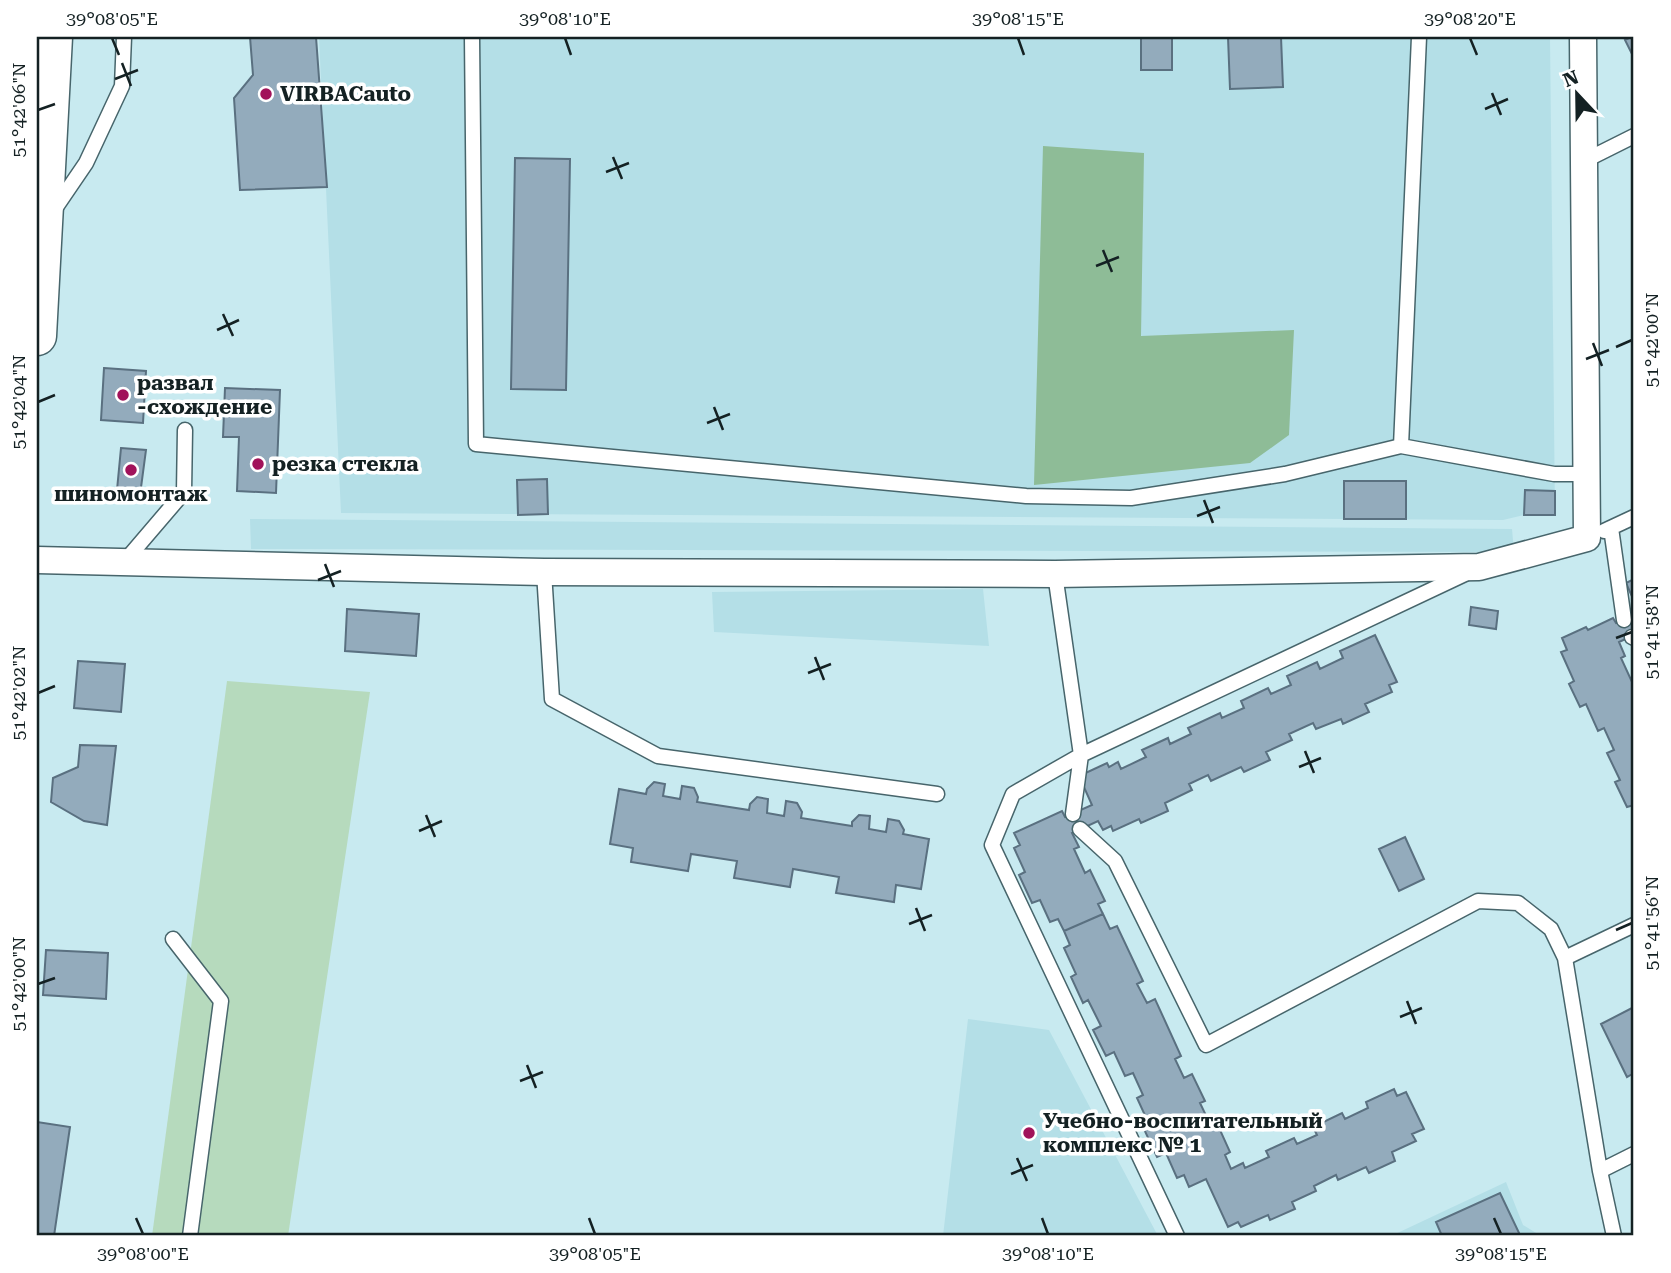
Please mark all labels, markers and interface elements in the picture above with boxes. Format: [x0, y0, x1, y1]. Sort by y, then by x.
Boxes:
text: 39°08'05"E [66, 8, 158, 29]
text: 39°08'10"E [519, 8, 611, 29]
text: 39°08'15"E [972, 8, 1064, 29]
text: 39°08'20"E [1424, 8, 1516, 29]
north arrow [1542, 60, 1612, 130]
text: 51°42'06"N [8, 63, 29, 157]
text: N [1560, 65, 1582, 92]
place label: VIRBACauto [280, 82, 411, 106]
marker: VIRBACauto [258, 86, 274, 102]
text: 51°42'00"N [1641, 293, 1662, 387]
text: 51°42'04"N [8, 355, 29, 449]
place label: развал -схождение [137, 371, 272, 419]
marker: развал -схождение [115, 387, 131, 403]
place label: резка стекла [272, 452, 419, 476]
marker: резка стекла [250, 456, 266, 472]
marker: шиномонтаж [123, 462, 139, 478]
place label: шиномонтаж [54, 482, 208, 506]
text: 51°41'58"N [1641, 585, 1662, 679]
text: 51°42'02"N [8, 646, 29, 740]
text: 51°41'56"N [1641, 876, 1662, 970]
text: 51°42'00"N [8, 937, 29, 1031]
place label: Учебно-воспитательный комплекс № 1 [1043, 1109, 1323, 1157]
marker: Учебно-воспитательный комплекс № 1 [1021, 1125, 1037, 1141]
text: 39°08'00"E [97, 1243, 189, 1264]
text: 39°08'05"E [549, 1243, 641, 1264]
text: 39°08'10"E [1002, 1243, 1094, 1264]
text: 39°08'15"E [1455, 1243, 1547, 1264]

